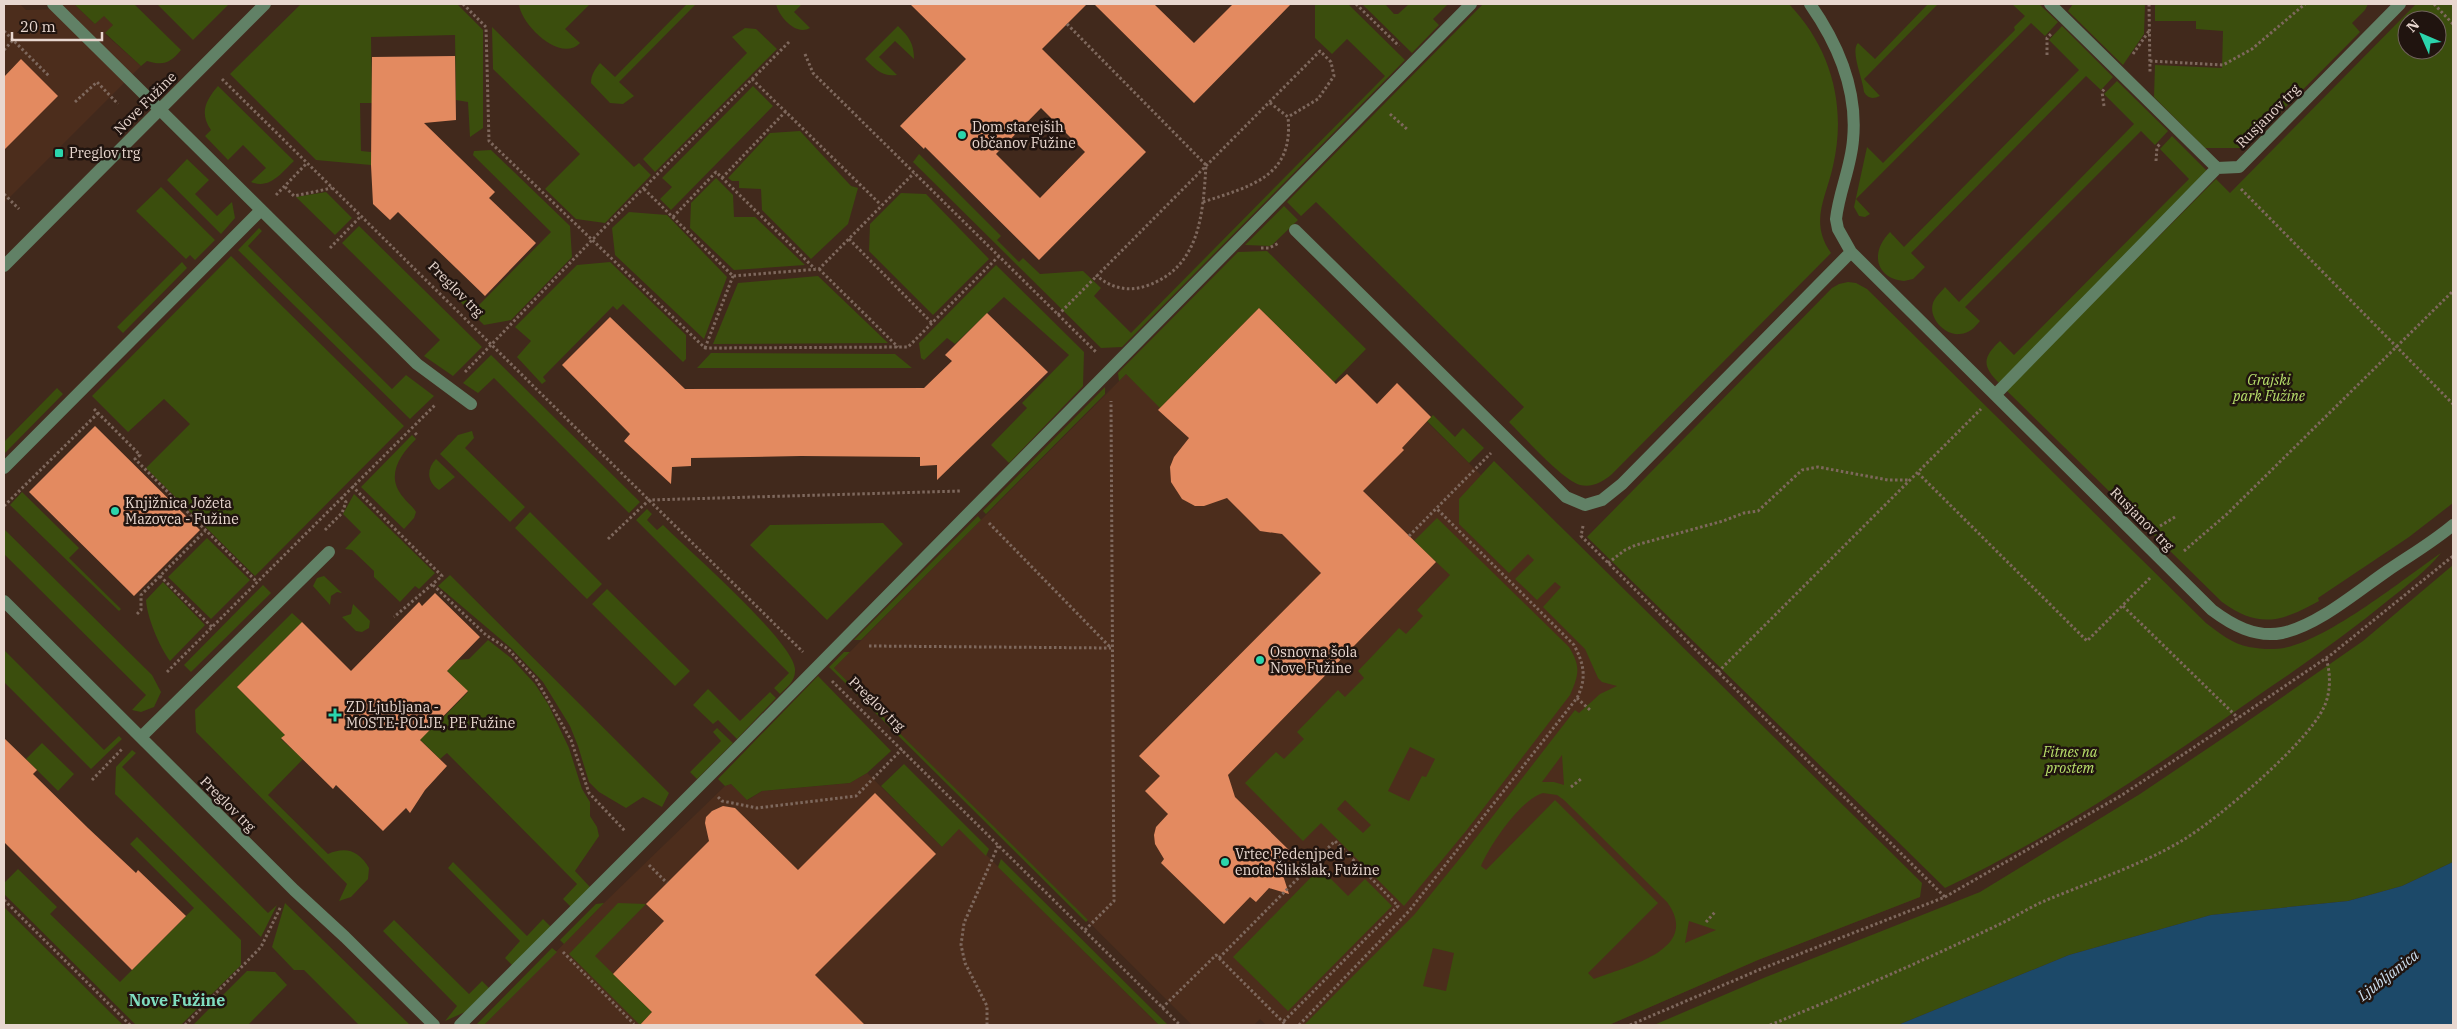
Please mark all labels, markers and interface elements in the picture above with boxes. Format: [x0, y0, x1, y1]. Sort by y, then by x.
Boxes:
scale bar [12, 10, 102, 42]
north arrow [2397, 10, 2447, 60]
text: N [2403, 16, 2423, 36]
text: 20 m [20, 17, 56, 36]
street label: Nove Fužine [110, 68, 180, 138]
street label: Rusjanov trg [2232, 80, 2304, 152]
place label: Dom starejših občanov Fužine [972, 118, 1076, 152]
marker: Dom starejših občanov Fužine [956, 129, 968, 141]
place label: Preglov trg [69, 144, 141, 162]
marker: Preglov trg [53, 147, 65, 159]
street label: Preglov trg [424, 257, 488, 321]
park label: Grajski park Fužine [2231, 371, 2306, 405]
street label: Rusjanov trg [2106, 483, 2178, 555]
place label: Knjižnica Jožeta Mazovca - Fužine [125, 494, 239, 528]
marker: Knjižnica Jožeta Mazovca - Fužine [109, 505, 121, 517]
place label: Osnovna šola Nove Fužine [1270, 643, 1358, 677]
marker: Osnovna šola Nove Fužine [1254, 654, 1266, 666]
street label: Preglov trg [845, 673, 909, 736]
place label: ZD Ljubljana - MOSTE-POLJE, PE Fužine [346, 698, 515, 732]
marker: ZD Ljubljana - MOSTE-POLJE, PE Fužine [328, 708, 342, 722]
park label: Fitnes na prostem [2042, 743, 2098, 777]
street label: Preglov trg [196, 772, 260, 836]
place label: Vrtec Pedenjped - enota Šlikšlak, Fužine [1235, 845, 1379, 879]
marker: Vrtec Pedenjped - enota Šlikšlak, Fužine [1219, 856, 1231, 868]
water label: Ljubljanica [2353, 945, 2423, 1005]
district label: Nove Fužine [129, 990, 225, 1010]

